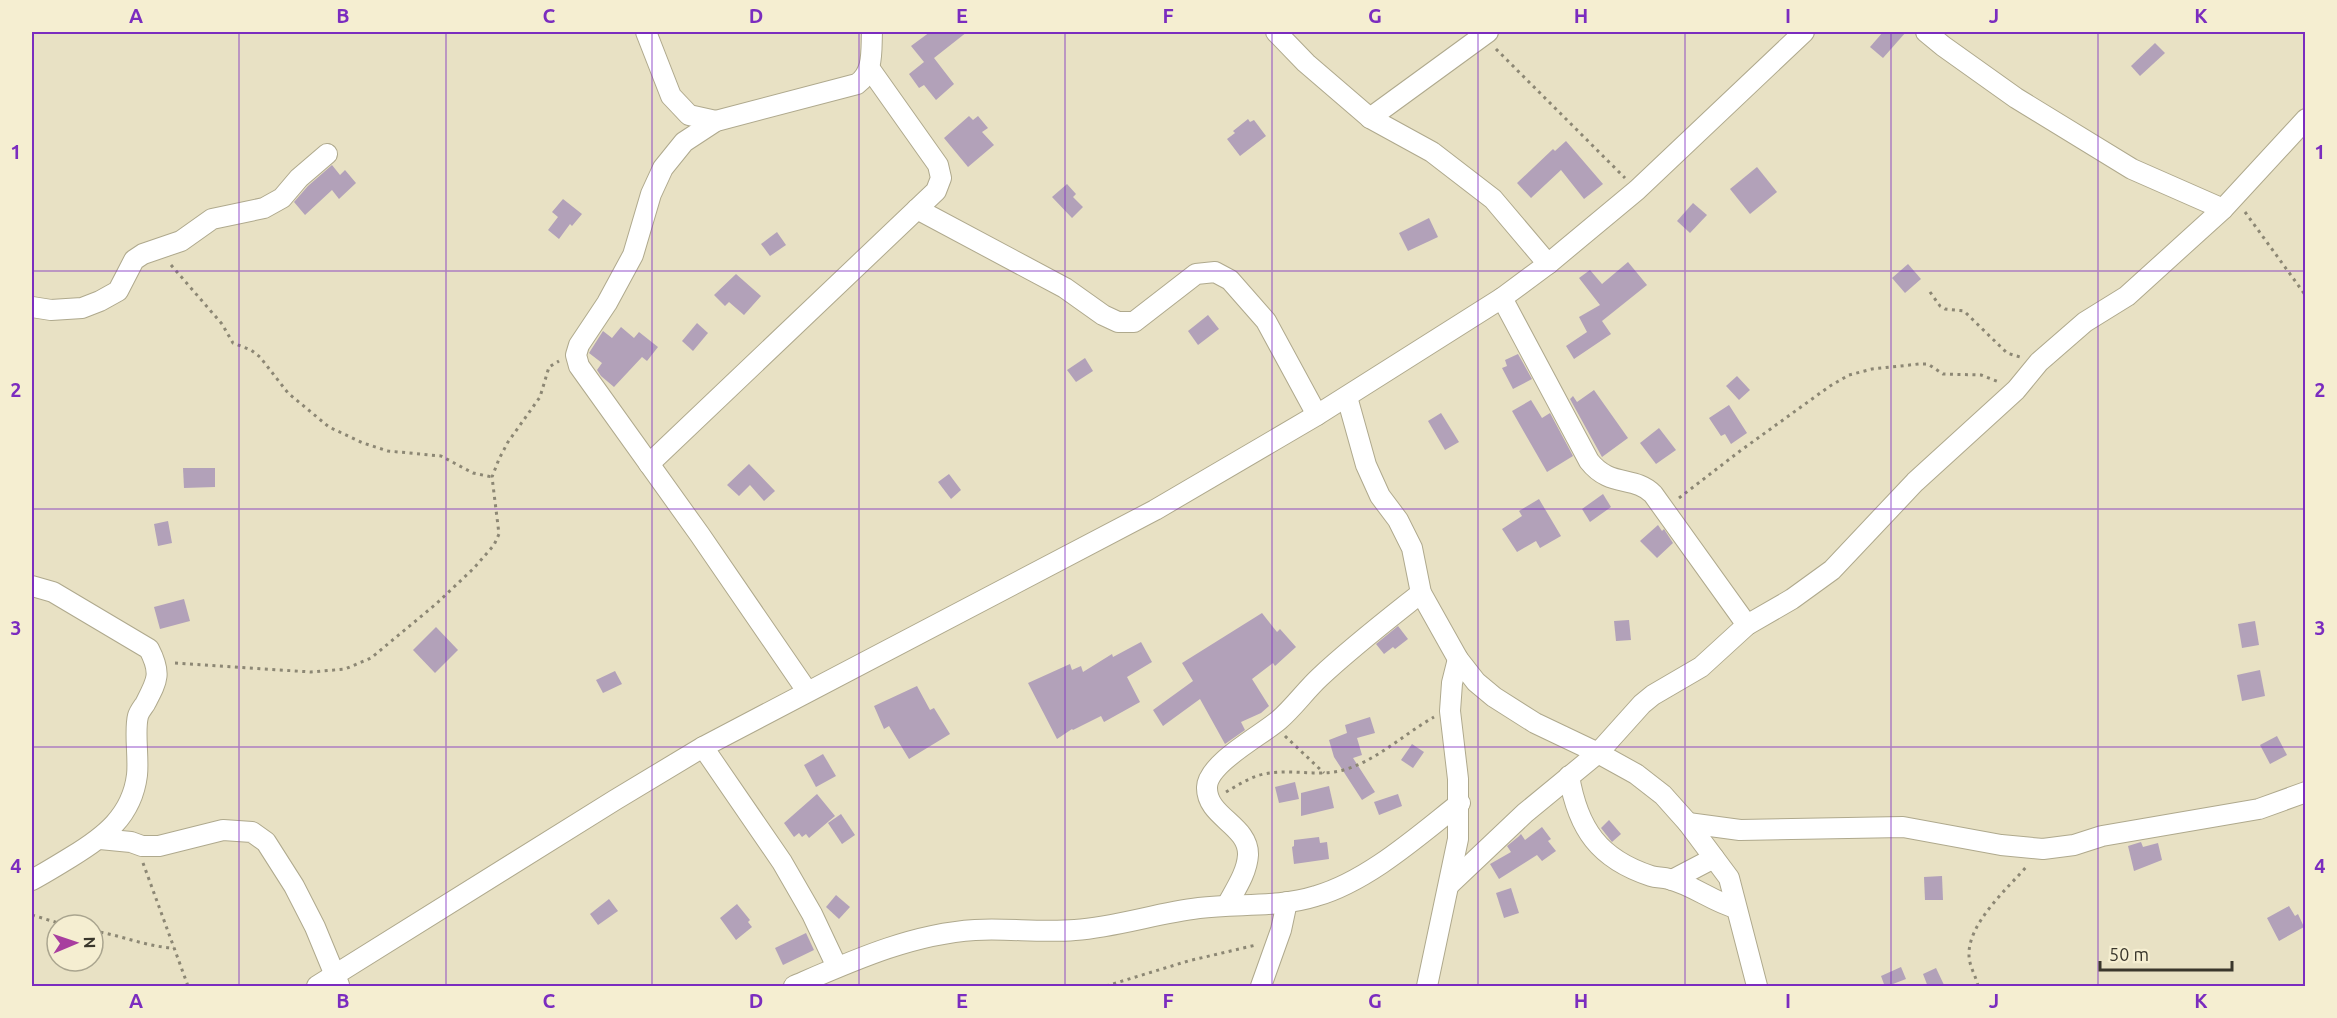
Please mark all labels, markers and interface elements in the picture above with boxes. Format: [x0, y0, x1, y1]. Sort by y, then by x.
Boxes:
text: A [129, 4, 143, 27]
text: B [336, 4, 350, 27]
text: C [543, 4, 556, 27]
text: D [749, 4, 763, 27]
text: E [956, 4, 968, 27]
text: F [1162, 4, 1174, 27]
text: G [1368, 4, 1382, 27]
text: H [1574, 4, 1588, 27]
text: I [1785, 4, 1791, 27]
text: J [1989, 4, 1999, 27]
text: K [2194, 4, 2208, 27]
text: 1 [10, 140, 22, 163]
text: 1 [2314, 140, 2326, 163]
text: 2 [10, 378, 22, 401]
text: 2 [2314, 378, 2326, 401]
text: 3 [10, 616, 22, 639]
text: 3 [2314, 616, 2326, 639]
text: 4 [10, 854, 22, 877]
text: 4 [2314, 854, 2326, 877]
north arrow [45, 913, 105, 973]
scale bar [2100, 934, 2232, 972]
text: N [81, 936, 99, 949]
text: 50 m [2109, 944, 2149, 964]
text: A [129, 989, 143, 1012]
text: B [336, 989, 350, 1012]
text: C [543, 989, 556, 1012]
text: D [749, 989, 763, 1012]
text: E [956, 989, 968, 1012]
text: F [1162, 989, 1174, 1012]
text: G [1368, 989, 1382, 1012]
text: H [1574, 989, 1588, 1012]
text: I [1785, 989, 1791, 1012]
text: J [1989, 989, 1999, 1012]
text: K [2194, 989, 2208, 1012]

